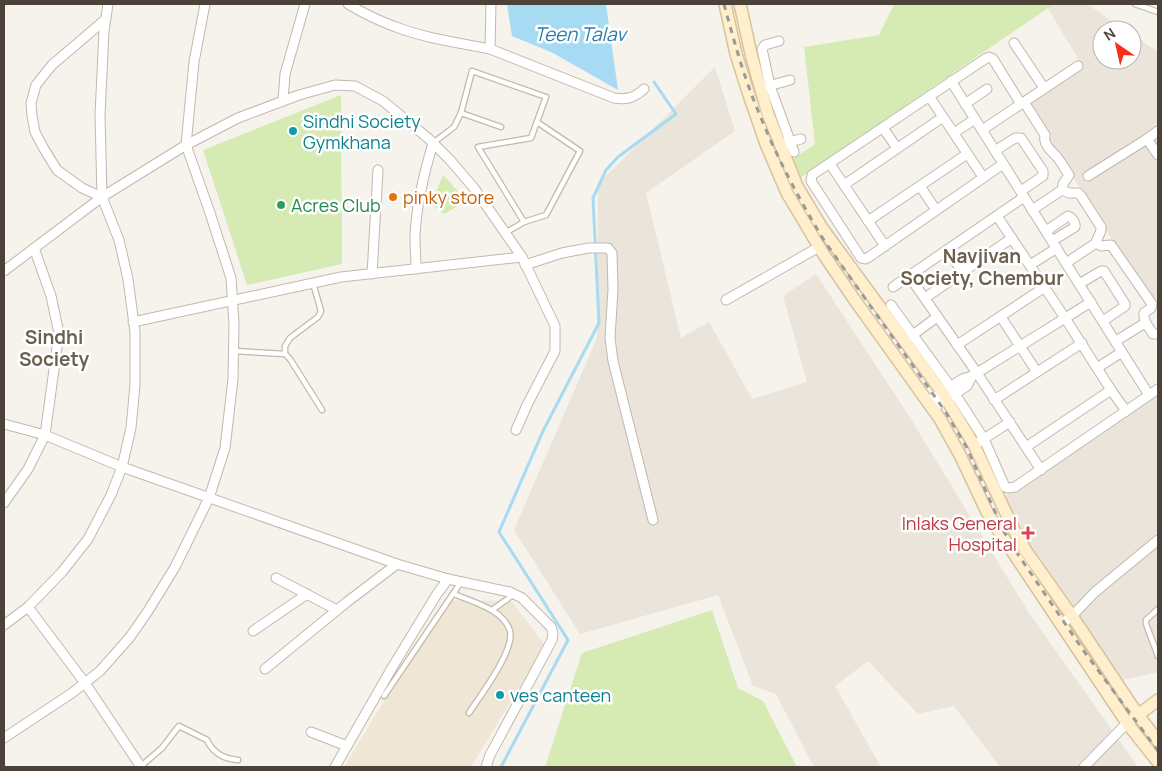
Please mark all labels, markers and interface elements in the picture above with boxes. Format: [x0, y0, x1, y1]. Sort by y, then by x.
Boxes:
north arrow [1092, 20, 1142, 70]
water label: Teen Talav [534, 21, 628, 47]
text: N [1100, 23, 1119, 44]
place label: Sindhi Society Gymkhana [303, 109, 421, 154]
marker: Sindhi Society Gymkhana [287, 125, 299, 137]
place label: pinky store [403, 185, 494, 209]
marker: pinky store [387, 191, 399, 203]
place label: Acres Club [291, 193, 381, 217]
marker: Acres Club [275, 199, 287, 211]
district label: Navjivan Society, Chembur [900, 243, 1064, 291]
district label: Sindhi Society [19, 324, 89, 372]
place label: Inlaks General Hospital [902, 511, 1017, 556]
marker: Inlaks General Hospital [1021, 526, 1035, 540]
place label: ves canteen [510, 683, 611, 707]
marker: ves canteen [494, 689, 506, 701]

